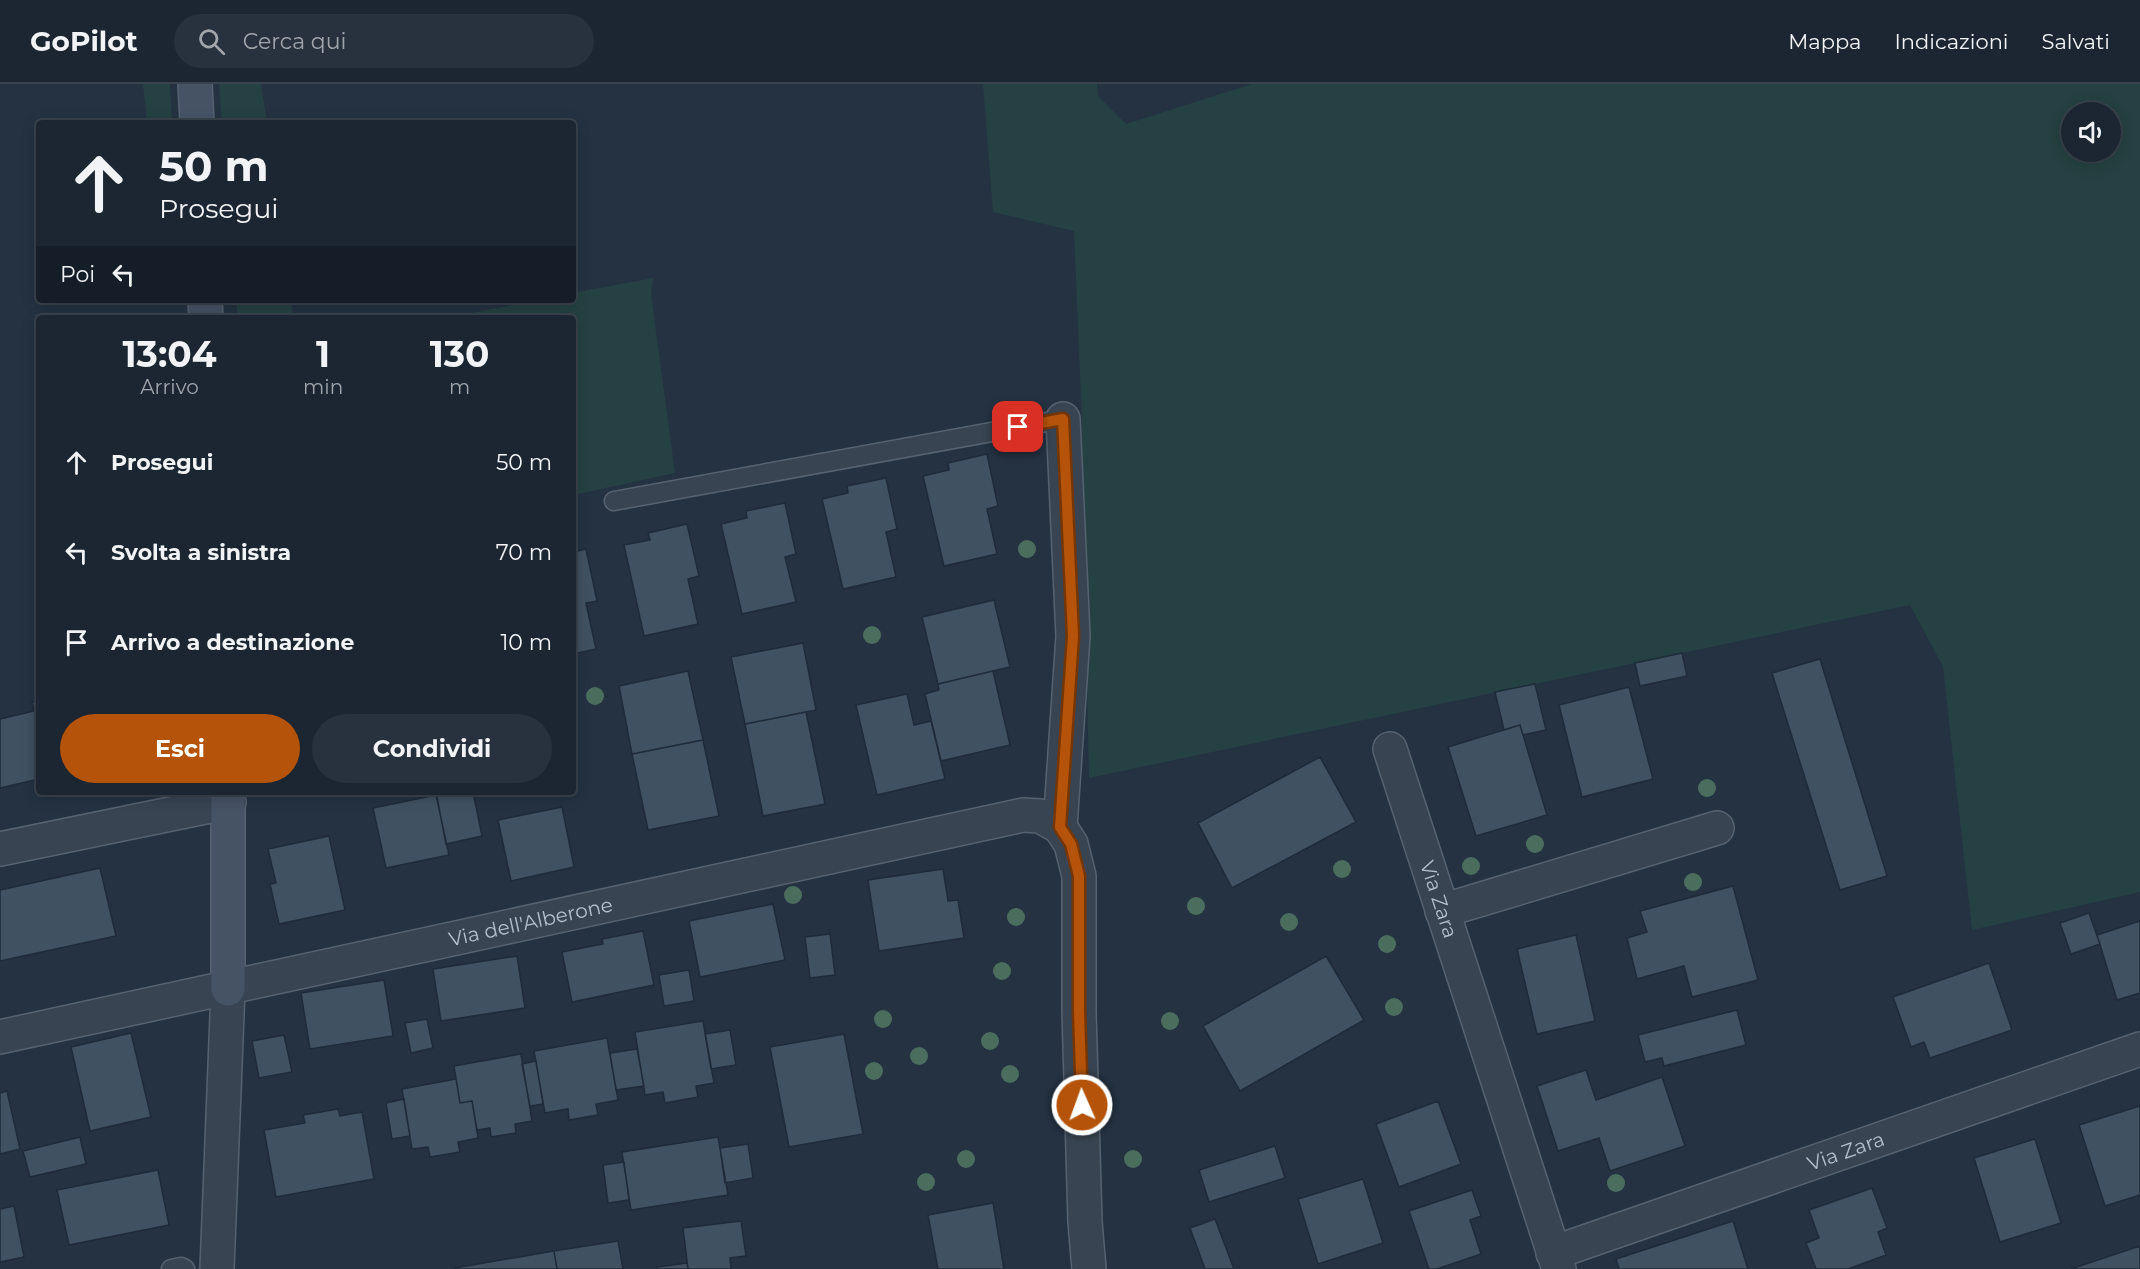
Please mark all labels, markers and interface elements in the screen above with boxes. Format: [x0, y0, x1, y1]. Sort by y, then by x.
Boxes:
search box [174, 14, 594, 68]
text: GoPilot [30, 24, 138, 58]
icon: search [195, 25, 228, 58]
text: Cerca qui [243, 28, 347, 55]
text: Mappa [1788, 29, 1861, 54]
text: Indicazioni [1894, 29, 2009, 54]
text: Salvati [2042, 29, 2110, 54]
map controls [2061, 102, 2121, 162]
button: sound [2061, 102, 2121, 162]
text: 50 m [159, 140, 268, 192]
icon: ahead [60, 144, 138, 222]
text: Prosegui [159, 192, 279, 225]
icon: left [107, 258, 140, 291]
text: Poi [60, 261, 95, 288]
text: 13:04 [122, 332, 217, 376]
text: 1 [316, 332, 330, 376]
text: 130 [430, 332, 490, 376]
text: Arrivo [140, 375, 199, 399]
text: min [303, 375, 343, 399]
text: m [449, 375, 470, 399]
pin [992, 401, 1043, 452]
icon: arrive [1001, 410, 1034, 443]
icon: ahead [60, 446, 93, 479]
text: Prosegui [111, 449, 213, 476]
text: 50 m [496, 449, 552, 476]
icon: left [60, 536, 93, 569]
text: Svolta a sinistra [111, 539, 291, 566]
text: 70 m [496, 539, 552, 566]
icon: arrive [60, 626, 93, 659]
text: Arrivo a destinazione [111, 629, 354, 656]
text: 10 m [500, 629, 552, 656]
button: Esci [60, 714, 300, 783]
button: Condividi [312, 714, 552, 783]
street label: Via Zara [1415, 858, 1463, 941]
street label: Via dell'Alberone [447, 892, 615, 951]
position arrow [1050, 1073, 1114, 1137]
street label: Via Zara [1804, 1127, 1888, 1176]

